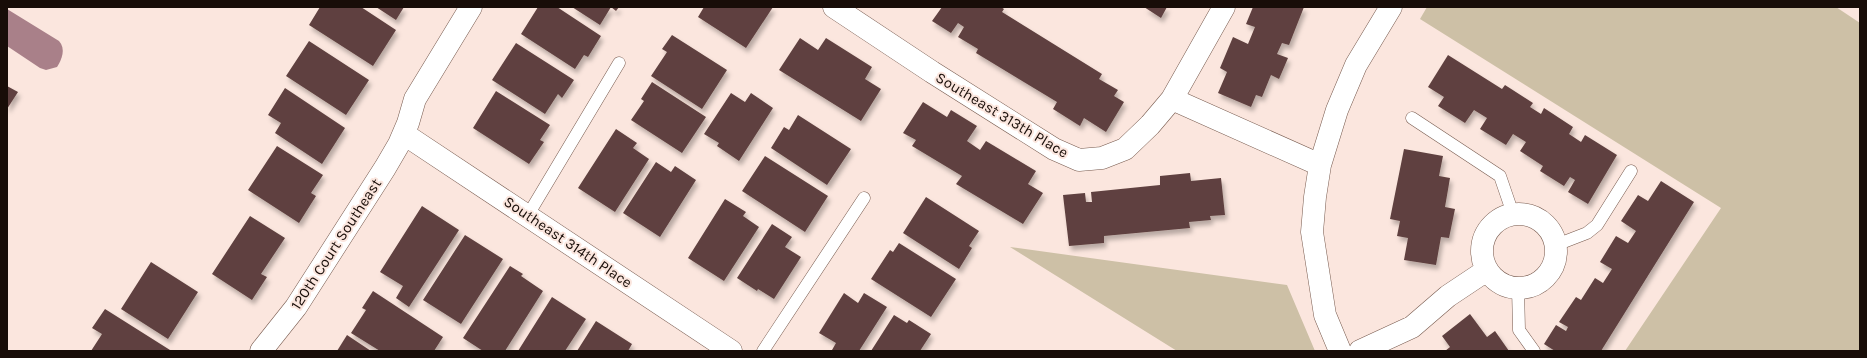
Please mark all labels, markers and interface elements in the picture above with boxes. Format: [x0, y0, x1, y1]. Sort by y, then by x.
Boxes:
street label: Southeast 313th Place [933, 68, 1071, 162]
street label: 120th Court Southeast [287, 175, 385, 313]
street label: Southeast 314th Place [500, 192, 636, 292]

